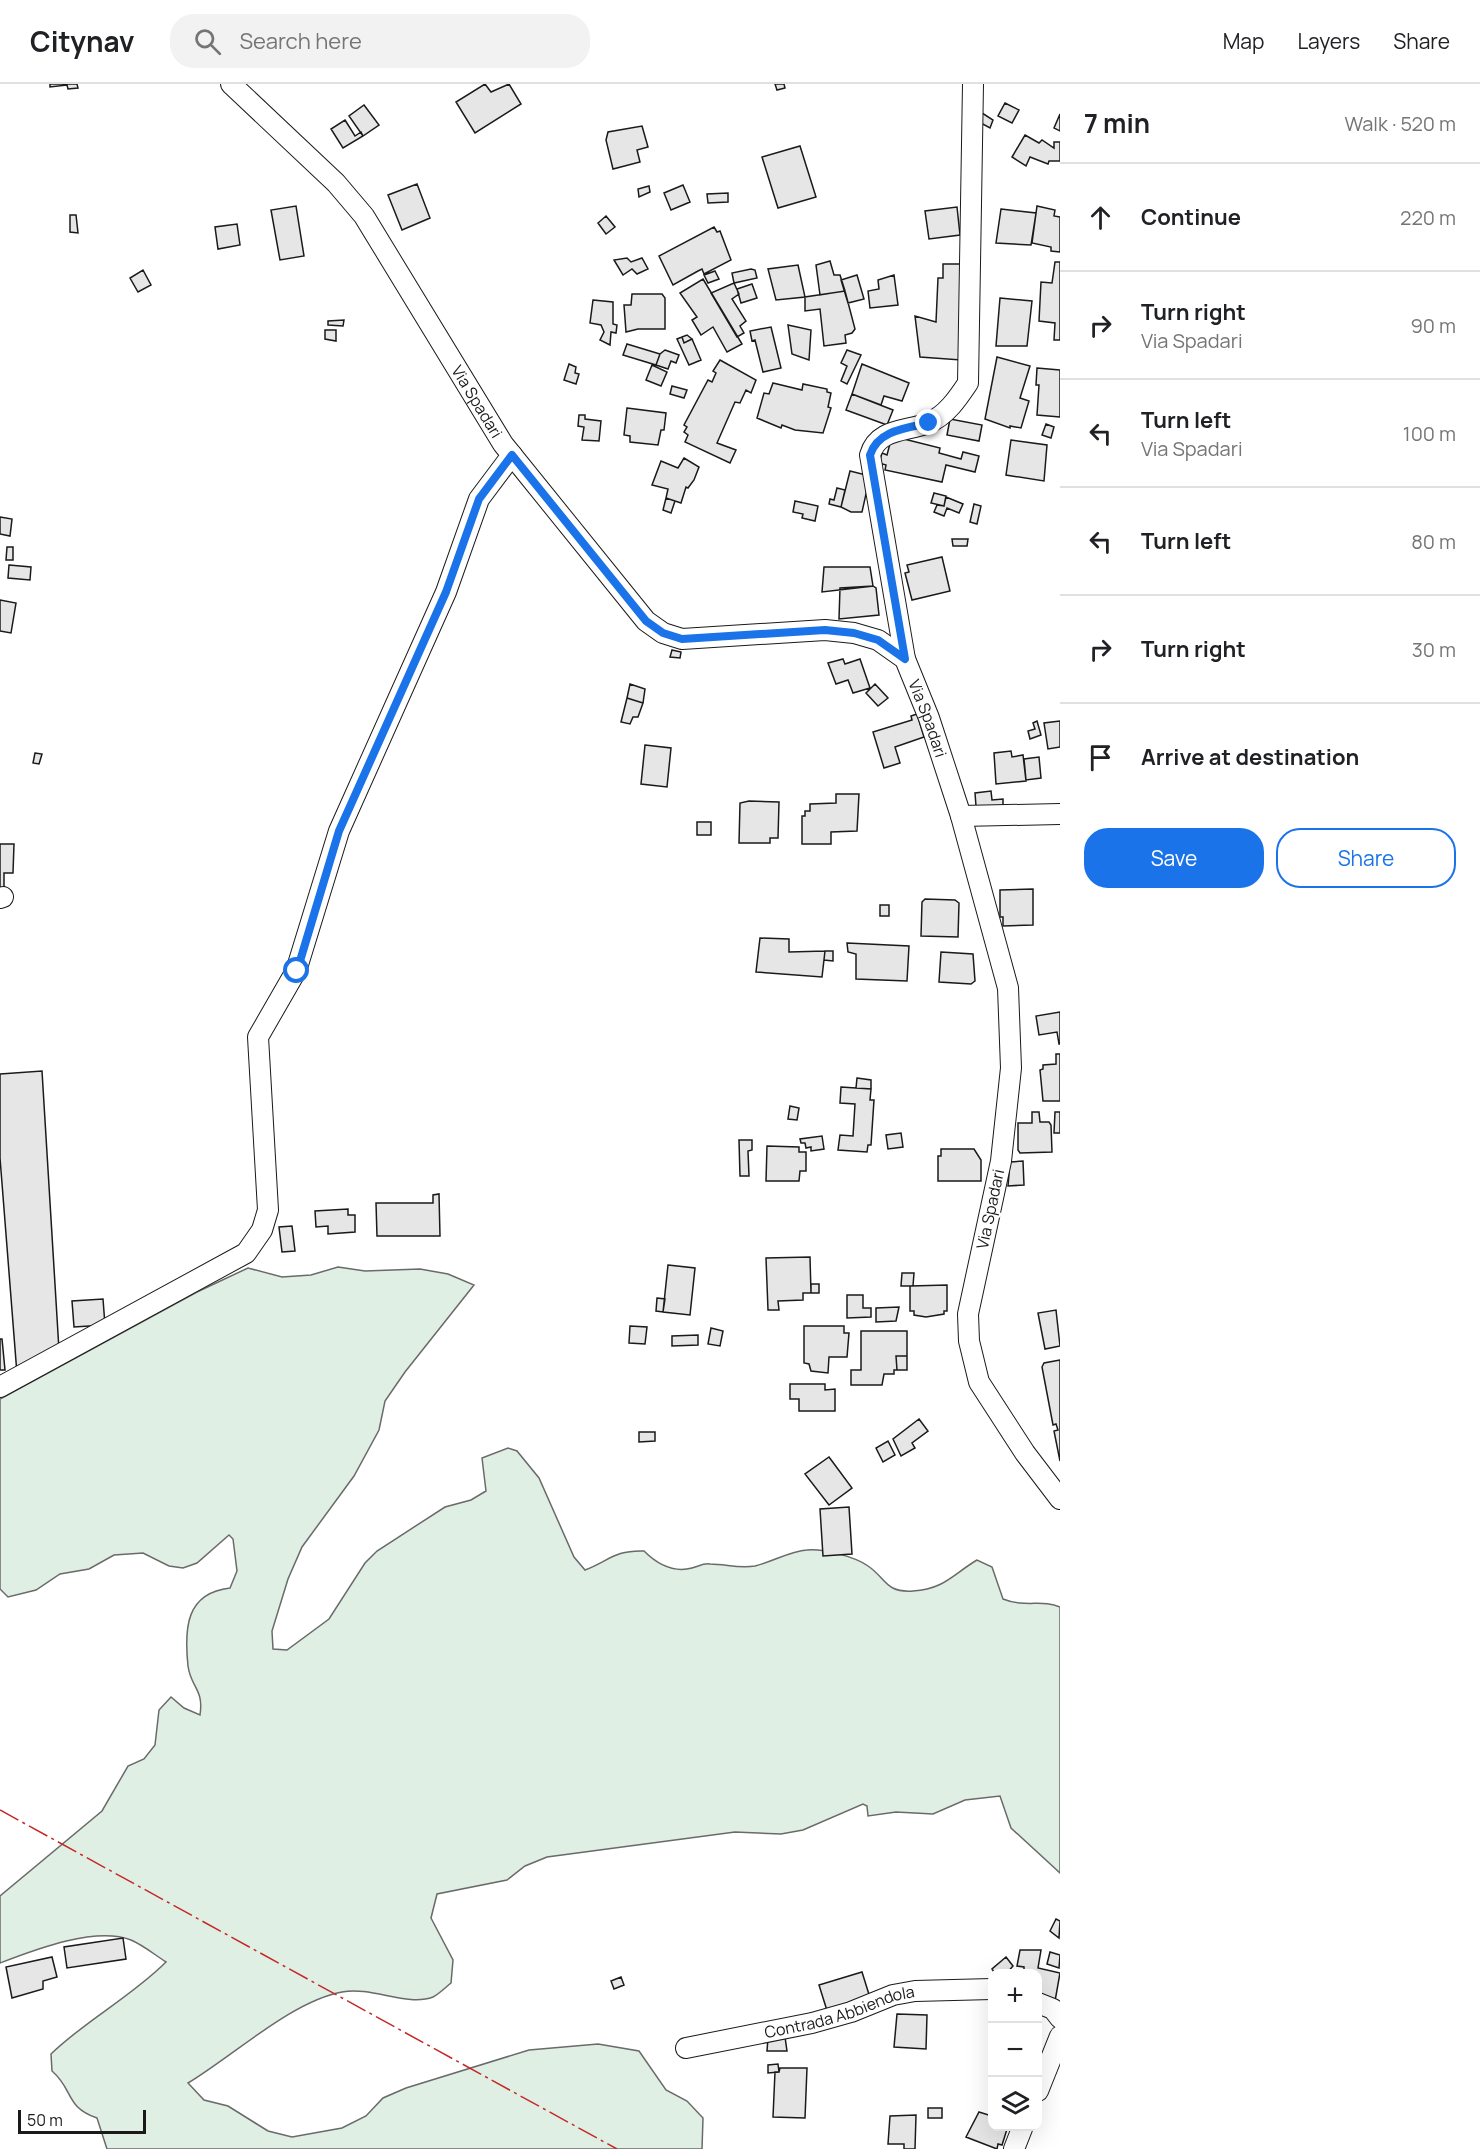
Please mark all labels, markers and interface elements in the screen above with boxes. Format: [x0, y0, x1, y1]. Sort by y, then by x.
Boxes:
search box [170, 14, 590, 68]
text: Citynav [30, 22, 134, 60]
icon: search [191, 25, 224, 58]
text: Search here [239, 26, 362, 56]
text: Map [1223, 27, 1264, 55]
text: Layers [1297, 27, 1360, 55]
text: Share [1393, 27, 1450, 55]
text: 7 min [1084, 105, 1150, 141]
text: Walk · 520 m [1344, 110, 1456, 137]
icon: ahead [1084, 201, 1117, 234]
text: Continue [1141, 202, 1241, 232]
text: 220 m [1400, 204, 1456, 231]
text: Turn right [1141, 297, 1246, 327]
icon: right [1084, 309, 1117, 342]
text: 90 m [1410, 312, 1456, 339]
text: Via Spadari [1141, 327, 1243, 354]
street label: Via Spadari [447, 361, 508, 442]
text: Turn left [1141, 405, 1231, 435]
route end [915, 409, 941, 435]
icon: left [1084, 417, 1117, 450]
text: 100 m [1403, 420, 1456, 447]
text: Via Spadari [1141, 435, 1243, 462]
icon: left [1084, 525, 1117, 558]
text: Turn left [1141, 526, 1231, 556]
text: 80 m [1411, 528, 1456, 555]
icon: right [1084, 633, 1117, 666]
text: Turn right [1141, 634, 1246, 664]
text: 30 m [1412, 636, 1456, 663]
street label: Via Spadari [903, 676, 952, 760]
icon: arrive [1084, 741, 1117, 774]
text: Arrive at destination [1141, 742, 1359, 772]
button: Save [1084, 828, 1264, 888]
button: Share [1276, 828, 1456, 888]
route start [283, 957, 309, 983]
street label: Via Spadari [971, 1167, 1009, 1251]
map controls [988, 1969, 1042, 2131]
button: + [988, 1969, 1042, 2023]
street label: Contrada Abbiendola [762, 1980, 916, 2043]
button: − [988, 2023, 1042, 2077]
button: layers [988, 2077, 1042, 2131]
scale bar [18, 2107, 146, 2134]
text: 50 m [27, 2109, 63, 2131]

